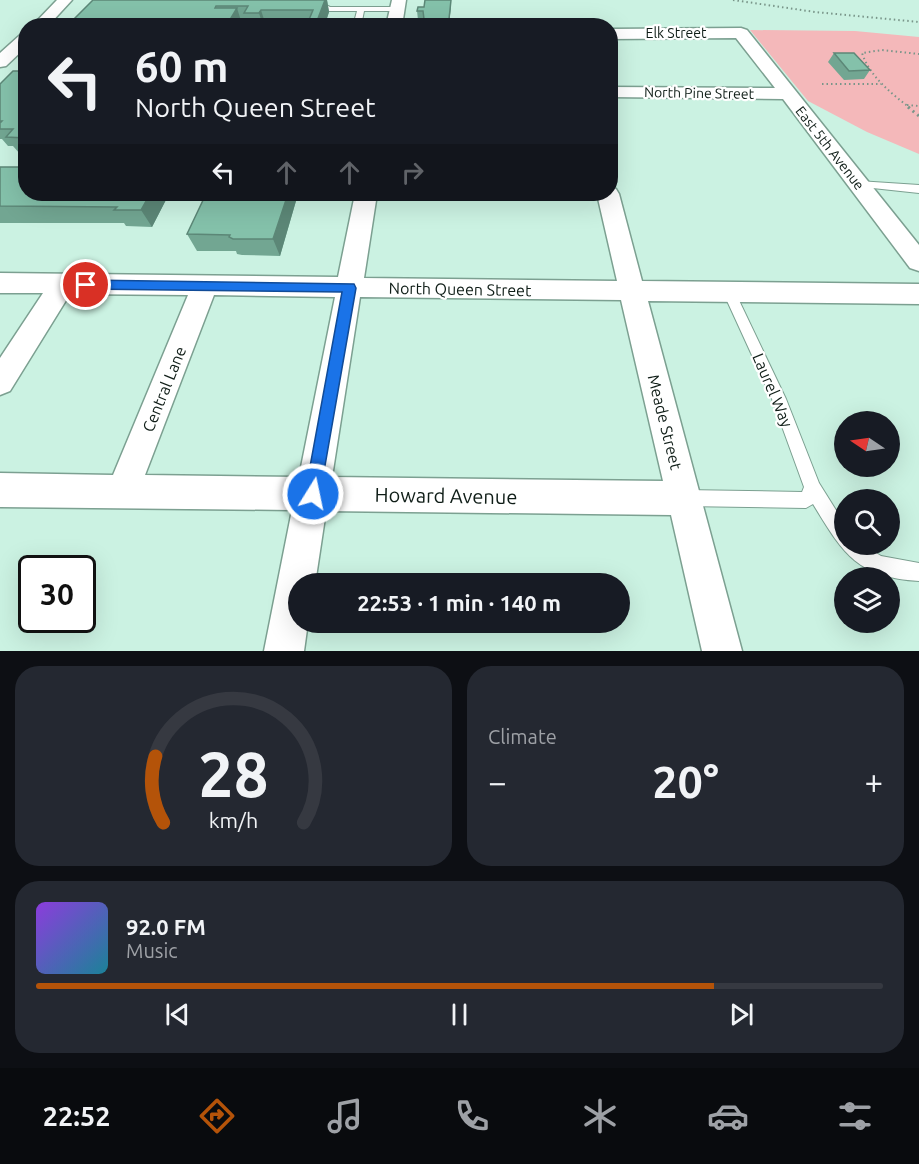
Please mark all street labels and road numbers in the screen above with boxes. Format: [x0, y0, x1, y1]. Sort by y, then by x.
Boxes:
street label: Elk Street [646, 25, 707, 41]
street label: North Pine Street [644, 84, 755, 102]
street label: East 5th Avenue [792, 103, 868, 193]
street label: North Queen Street [389, 279, 532, 299]
street label: Central Lane [139, 344, 189, 434]
street label: Laurel Way [749, 350, 797, 430]
street label: Meade Street [644, 373, 686, 472]
street label: Howard Avenue [375, 483, 518, 508]

